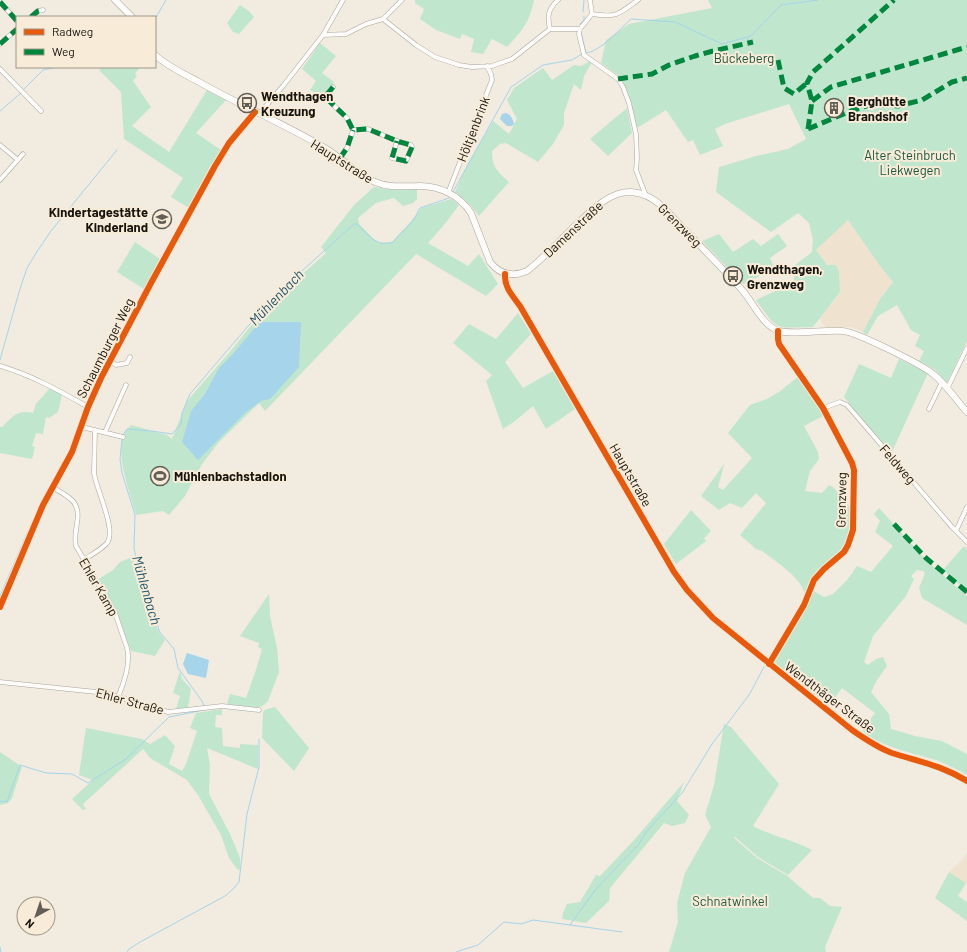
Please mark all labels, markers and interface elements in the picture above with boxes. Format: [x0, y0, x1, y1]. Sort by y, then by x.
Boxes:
legend [16, 16, 156, 68]
text: Radweg [52, 24, 93, 38]
text: Weg [52, 44, 75, 58]
park label: Bückeberg [714, 50, 774, 66]
place label: Wendthagen Kreuzung [261, 88, 333, 119]
bus stop icon: Wendthagen Kreuzung [236, 92, 258, 114]
street label: Höltjenbrink [453, 93, 493, 164]
place label: Berghütte Brandshof [848, 93, 908, 124]
building icon: Berghütte Brandshof [823, 97, 845, 119]
street label: Hauptstraße [308, 136, 376, 187]
park label: Alter Steinbruch Liekwegen [864, 147, 956, 178]
street label: Damenstraße [540, 197, 606, 261]
street label: Grenzweg [655, 200, 705, 250]
place label: Kindertagestätte Kinderland [49, 204, 148, 235]
school or university icon: Kindertagestätte Kinderland [151, 208, 173, 230]
place label: Wendthagen, Grenzweg [747, 261, 823, 292]
water label: Mühlenbach [245, 265, 307, 329]
bus stop icon: Wendthagen, Grenzweg [722, 265, 744, 287]
street label: Schaumburger Weg [73, 295, 137, 401]
street label: Hauptstraße [606, 440, 656, 510]
street label: Feldweg [877, 441, 919, 487]
sports icon: Mühlenbachstadion [149, 465, 171, 487]
place label: Mühlenbachstadion [174, 468, 287, 484]
street label: Grenzweg [833, 472, 849, 528]
water label: Mühlenbach [129, 553, 165, 627]
street label: Ehler Kamp [76, 555, 122, 619]
street label: Wendthäger Straße [782, 658, 878, 736]
street label: Ehler Straße [94, 684, 166, 718]
park label: Schnatwinkel [692, 893, 768, 909]
north arrow [16, 896, 56, 936]
text: N [22, 917, 36, 931]

